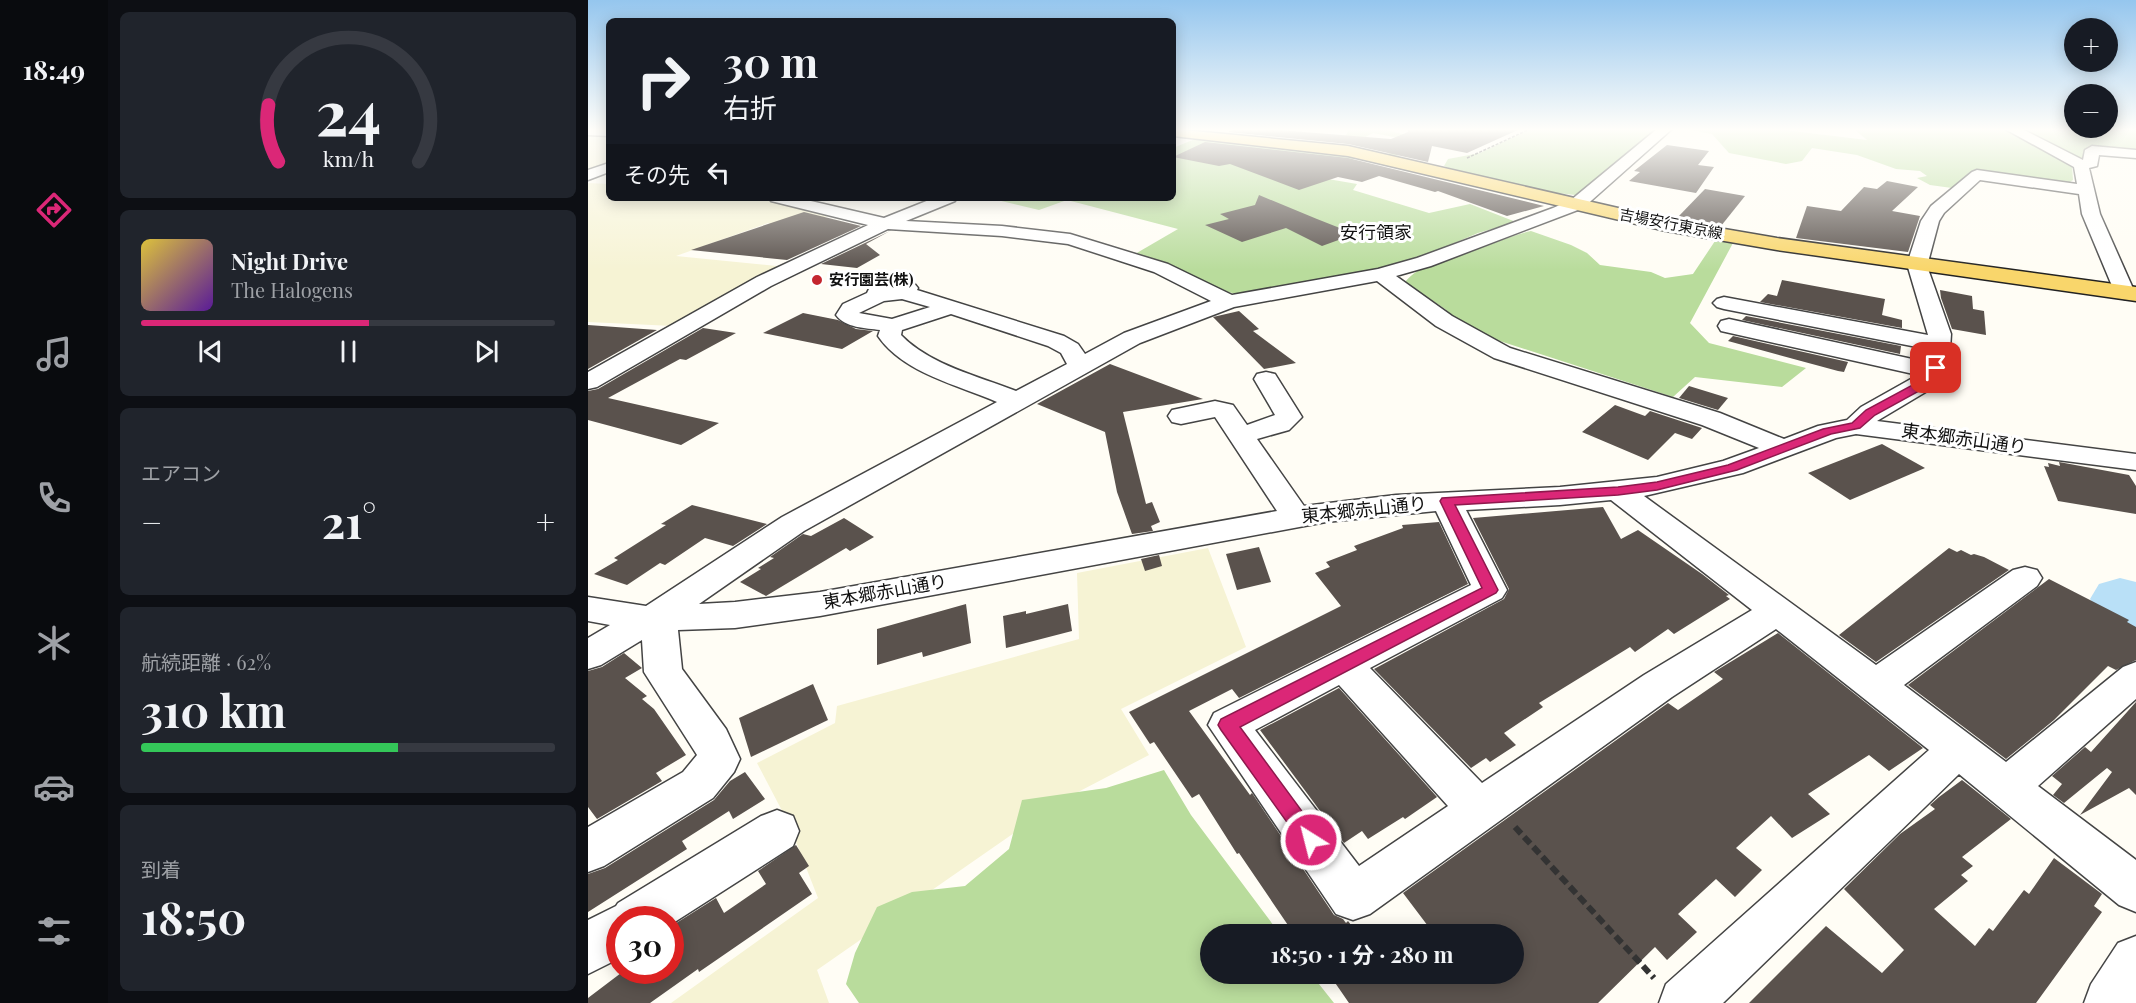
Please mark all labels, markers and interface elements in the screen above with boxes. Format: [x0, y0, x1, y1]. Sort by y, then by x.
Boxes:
map controls [2064, 18, 2118, 138]
button: + [2064, 18, 2118, 72]
text: 30 m [723, 33, 818, 89]
icon: right [624, 42, 702, 120]
text: 18:49 [23, 51, 85, 87]
text: 24 [315, 68, 381, 152]
button: − [2064, 84, 2118, 138]
text: 右折 [723, 89, 777, 125]
text: km/h [322, 144, 374, 172]
icon: left [702, 156, 735, 189]
text: その先 [624, 159, 690, 189]
icon: directions [33, 189, 75, 231]
street label: 吉場安行東京線 [1618, 203, 1725, 243]
district label: 安行領家 [1340, 220, 1412, 244]
text: Night Drive [231, 246, 348, 276]
place label: 安行園芸(株) [829, 269, 914, 289]
marker: 安行園芸(株) [810, 273, 824, 287]
text: The Halogens [231, 276, 353, 303]
icon: music [33, 333, 75, 375]
icon: previous [194, 335, 227, 368]
icon: pause [332, 335, 365, 368]
icon: next [470, 335, 503, 368]
pin [1910, 342, 1961, 393]
icon: arrive [1919, 351, 1952, 384]
street label: 東本郷赤山通り [1900, 417, 2028, 459]
text: エアコン [141, 459, 221, 486]
icon: phone [33, 477, 75, 519]
text: 21° [322, 490, 376, 550]
street label: 東本郷赤山通り [1300, 490, 1428, 528]
text: − [141, 499, 162, 543]
text: + [536, 499, 555, 543]
street label: 東本郷赤山通り [821, 568, 949, 614]
icon: climate [33, 622, 75, 664]
text: 航続距離 · 62% [141, 648, 271, 675]
text: 310 km [141, 679, 286, 739]
icon: car [33, 766, 75, 808]
position arrow [1279, 808, 1343, 872]
text: 到着 [141, 855, 181, 882]
text: 18:50 [141, 886, 246, 946]
speed limit sign: 30 [606, 906, 684, 984]
icon: filters [33, 910, 75, 952]
text: 18:50 · 1 分 · 280 m [1271, 939, 1453, 969]

